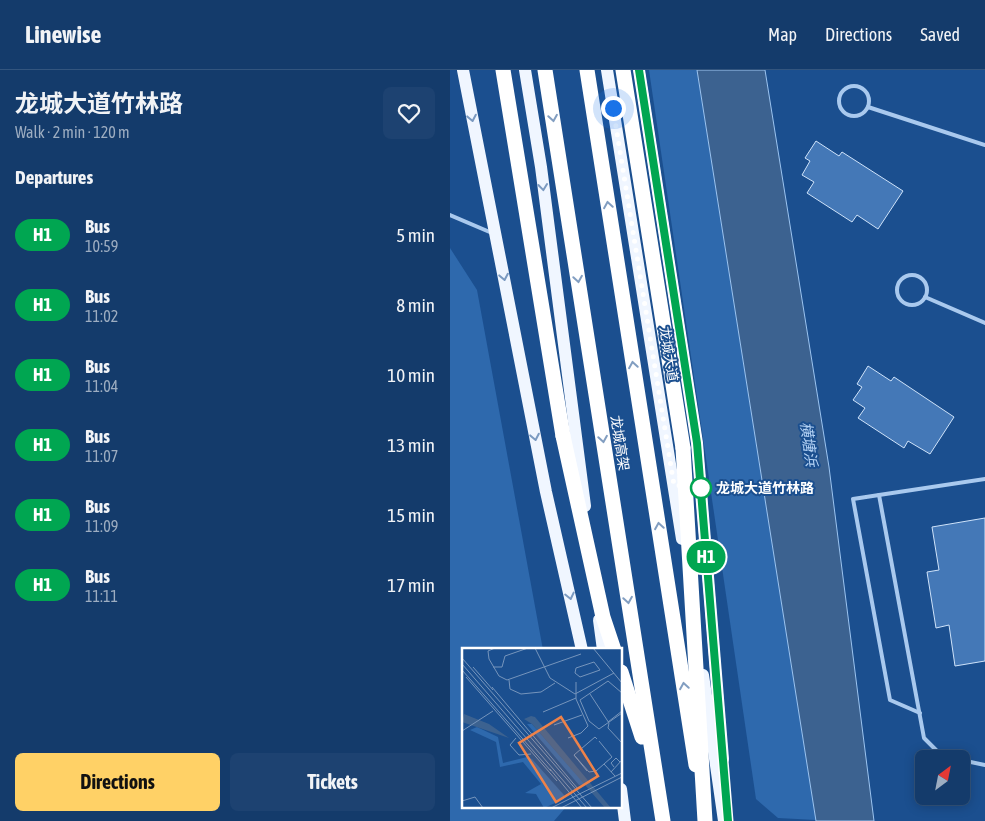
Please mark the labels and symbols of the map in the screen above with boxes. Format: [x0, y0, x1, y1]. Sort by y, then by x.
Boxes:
your location [601, 96, 626, 121]
one-way arrow [467, 113, 477, 122]
one-way arrow [547, 115, 558, 123]
one-way arrow [537, 184, 548, 192]
one-way arrow [604, 200, 614, 209]
one-way arrow [498, 273, 508, 282]
one-way arrow [572, 275, 583, 283]
street label: 龙城大道 [657, 325, 681, 383]
one-way arrow [629, 361, 639, 370]
street label: 龙城高架 [608, 414, 632, 472]
water label: 横塘浜 [797, 421, 821, 469]
one-way arrow [530, 432, 540, 441]
one-way arrow [597, 436, 608, 444]
marker: 龙城大道竹林路 [690, 477, 712, 499]
place label: 龙城大道竹林路 [716, 480, 814, 496]
one-way arrow [654, 521, 664, 530]
line badge: H1 [684, 541, 728, 573]
one-way arrow [564, 591, 574, 600]
one-way arrow [623, 595, 633, 604]
inset map [462, 648, 622, 808]
one-way arrow [679, 682, 689, 691]
north arrow [915, 750, 970, 805]

